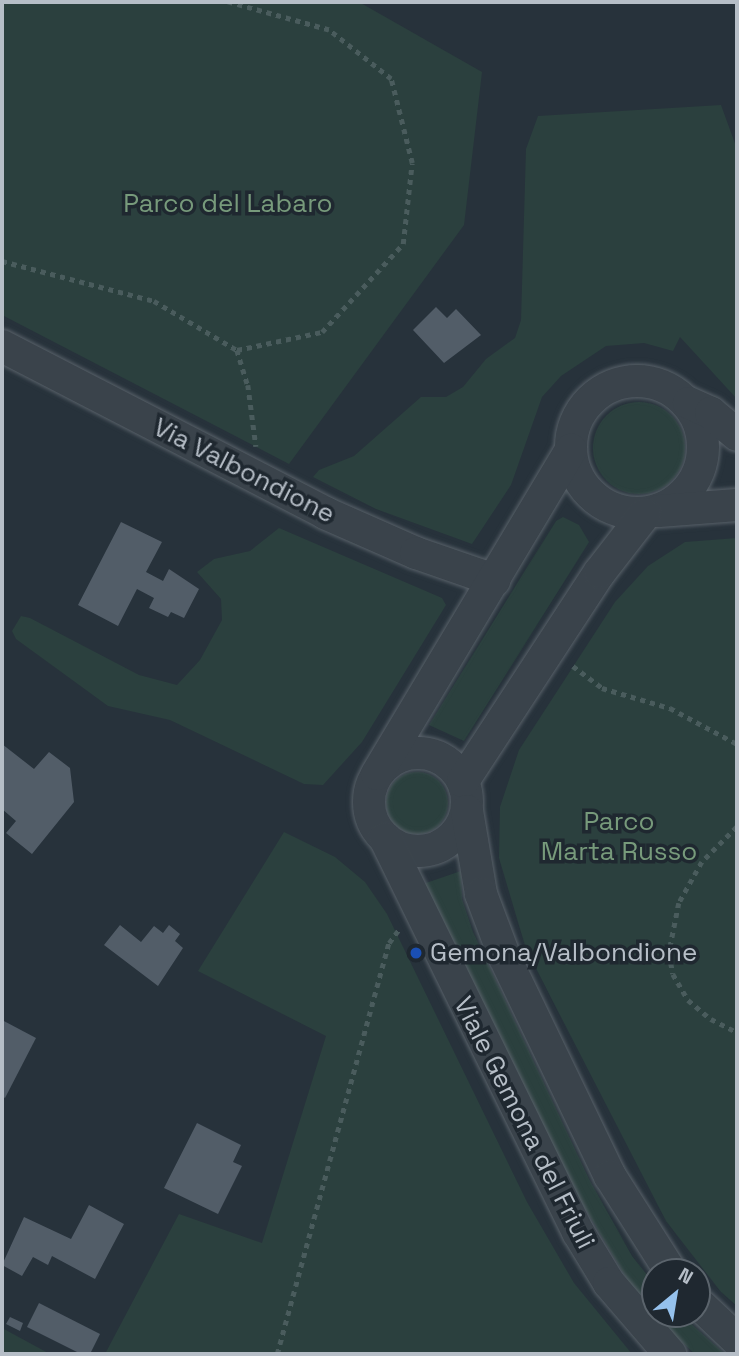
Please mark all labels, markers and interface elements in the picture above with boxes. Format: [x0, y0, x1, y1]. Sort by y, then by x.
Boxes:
park label: Parco del Labaro [123, 188, 333, 220]
street label: Via Valbondione [148, 412, 340, 530]
park label: Parco Marta Russo [541, 806, 697, 868]
place label: Gemona/Valbondione [430, 937, 697, 969]
marker: Gemona/Valbondione [408, 945, 424, 961]
street label: Viale Gemona del Friuli [447, 992, 601, 1254]
north arrow [641, 1258, 711, 1328]
text: N [674, 1262, 698, 1290]

